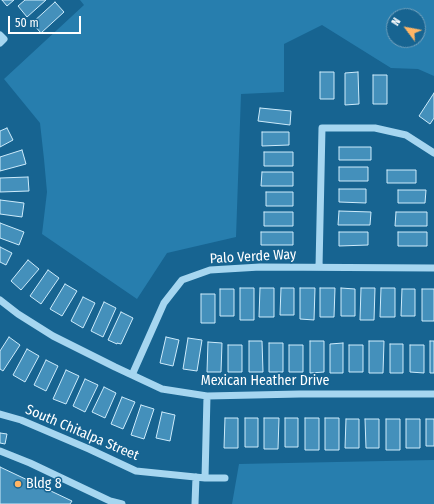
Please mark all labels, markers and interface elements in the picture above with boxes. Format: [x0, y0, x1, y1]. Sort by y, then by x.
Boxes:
scale bar [10, 8, 83, 34]
north arrow [386, 8, 426, 48]
text: 50 m [15, 16, 39, 30]
text: N [389, 16, 404, 28]
street label: Palo Verde Way [209, 246, 297, 268]
street label: Mexican Heather Drive [201, 373, 329, 389]
street label: South Chitalpa Street [23, 402, 141, 464]
place label: Bldg 8 [26, 476, 62, 492]
marker: Bldg 8 [13, 479, 23, 489]

